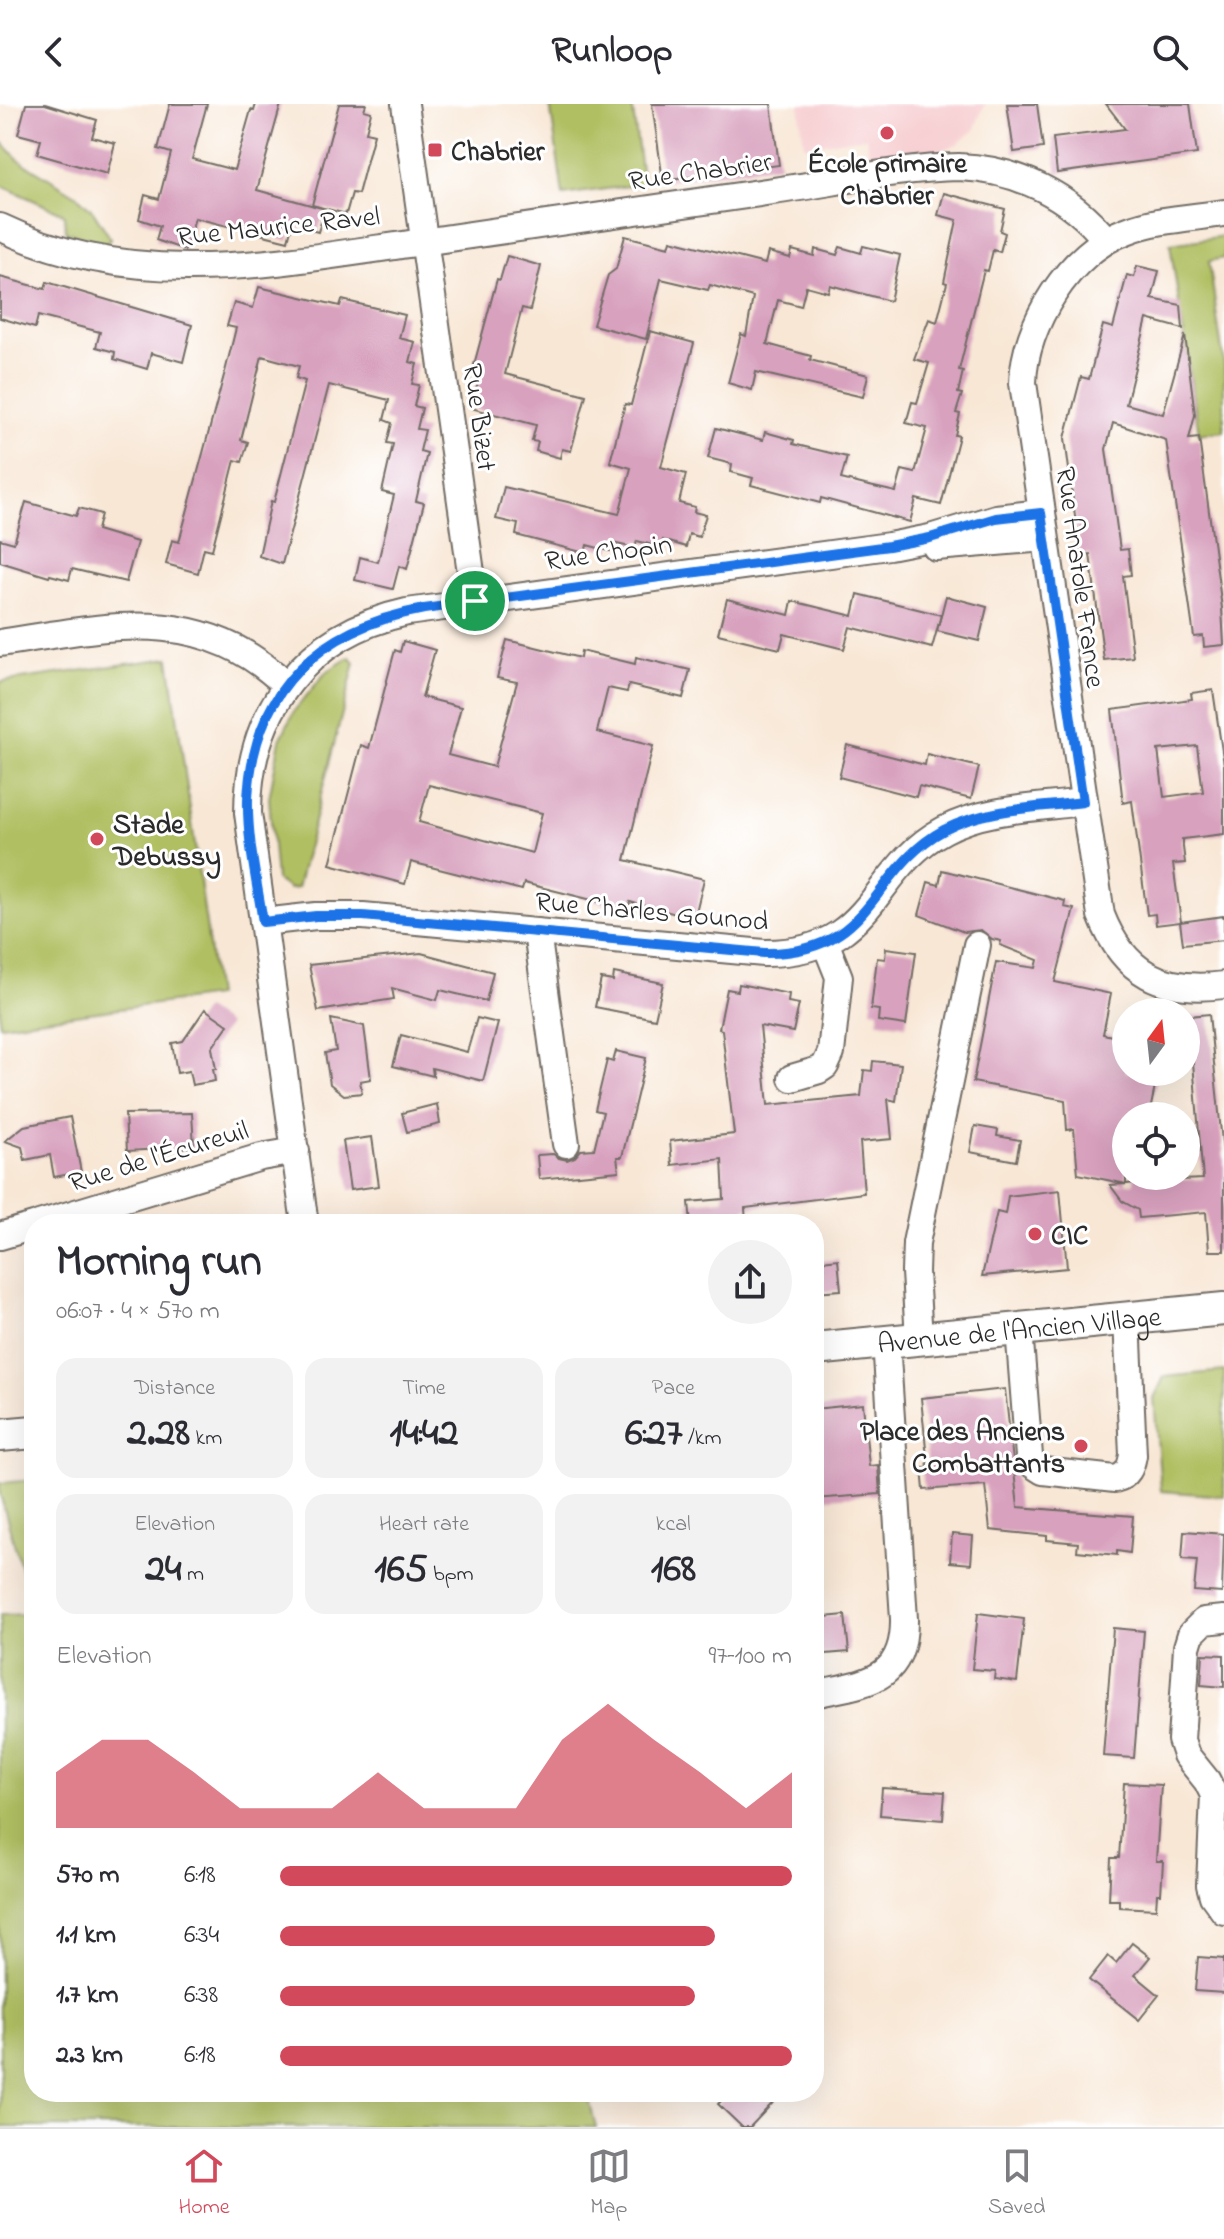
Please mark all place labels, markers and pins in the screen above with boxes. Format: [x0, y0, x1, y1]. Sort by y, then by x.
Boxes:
marker: École primaire Chabrier [878, 124, 896, 142]
place label: Chabrier [451, 133, 546, 174]
marker: Chabrier [426, 141, 444, 159]
place label: École primaire Chabrier [807, 145, 968, 218]
pin [441, 567, 509, 635]
place label: Stade Debussy [111, 806, 221, 879]
marker: Stade Debussy [88, 830, 106, 848]
place label: CIC [1051, 1217, 1088, 1258]
marker: CIC [1026, 1225, 1044, 1243]
place label: Place des Anciens Combattants [860, 1413, 1065, 1486]
marker: Place des Anciens Combattants [1072, 1437, 1090, 1455]

